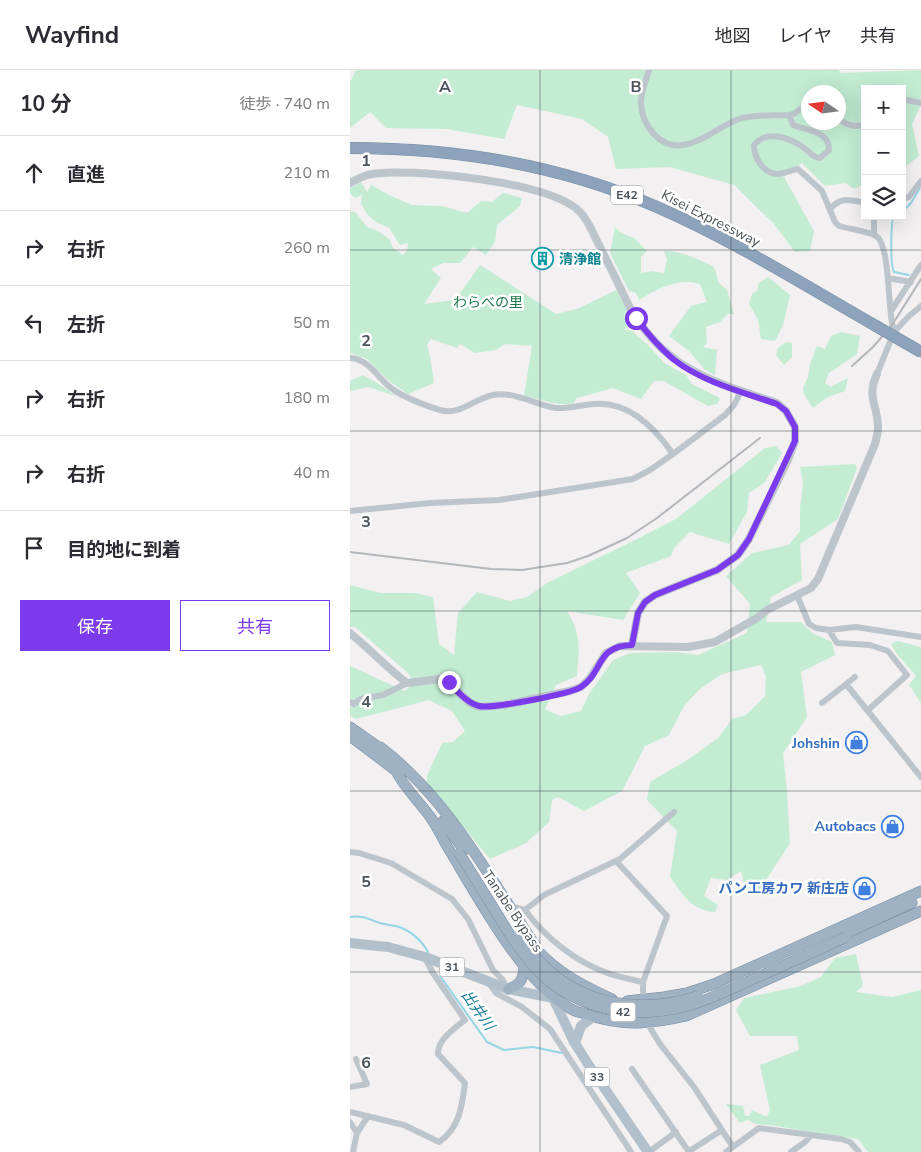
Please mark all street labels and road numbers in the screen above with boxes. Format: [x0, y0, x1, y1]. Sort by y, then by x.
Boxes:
street label: Kisei Expressway [658, 185, 764, 252]
road number: E42 [611, 186, 643, 204]
street label: Tanabe Bypass [478, 867, 547, 956]
road number: 31 [440, 958, 464, 976]
road number: 42 [610, 1002, 636, 1022]
road number: 33 [584, 1068, 610, 1086]

